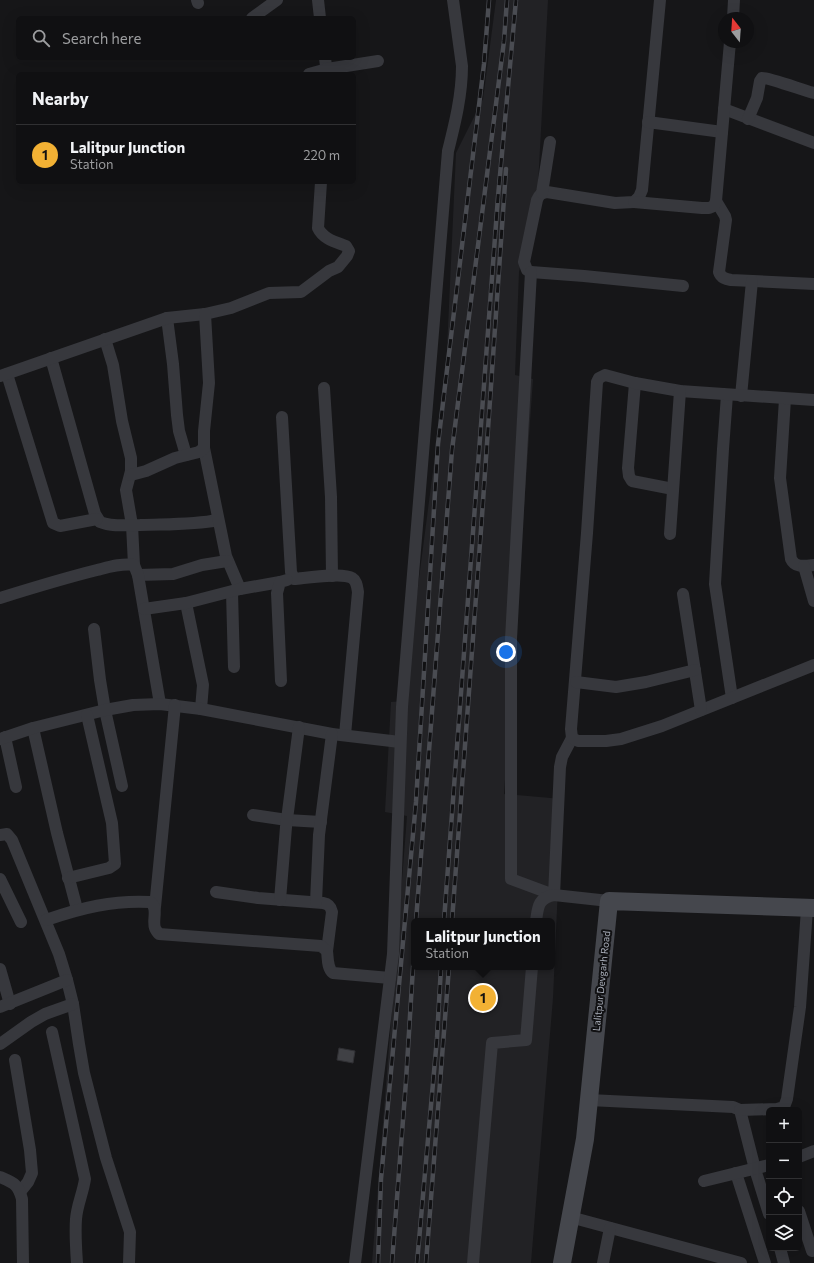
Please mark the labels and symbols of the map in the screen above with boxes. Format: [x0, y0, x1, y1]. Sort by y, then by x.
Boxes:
north arrow [718, 12, 754, 48]
your location [496, 642, 516, 662]
street label: Lalitpur Devgarh Road [590, 930, 612, 1032]
pin: 1 [470, 983, 496, 1013]

